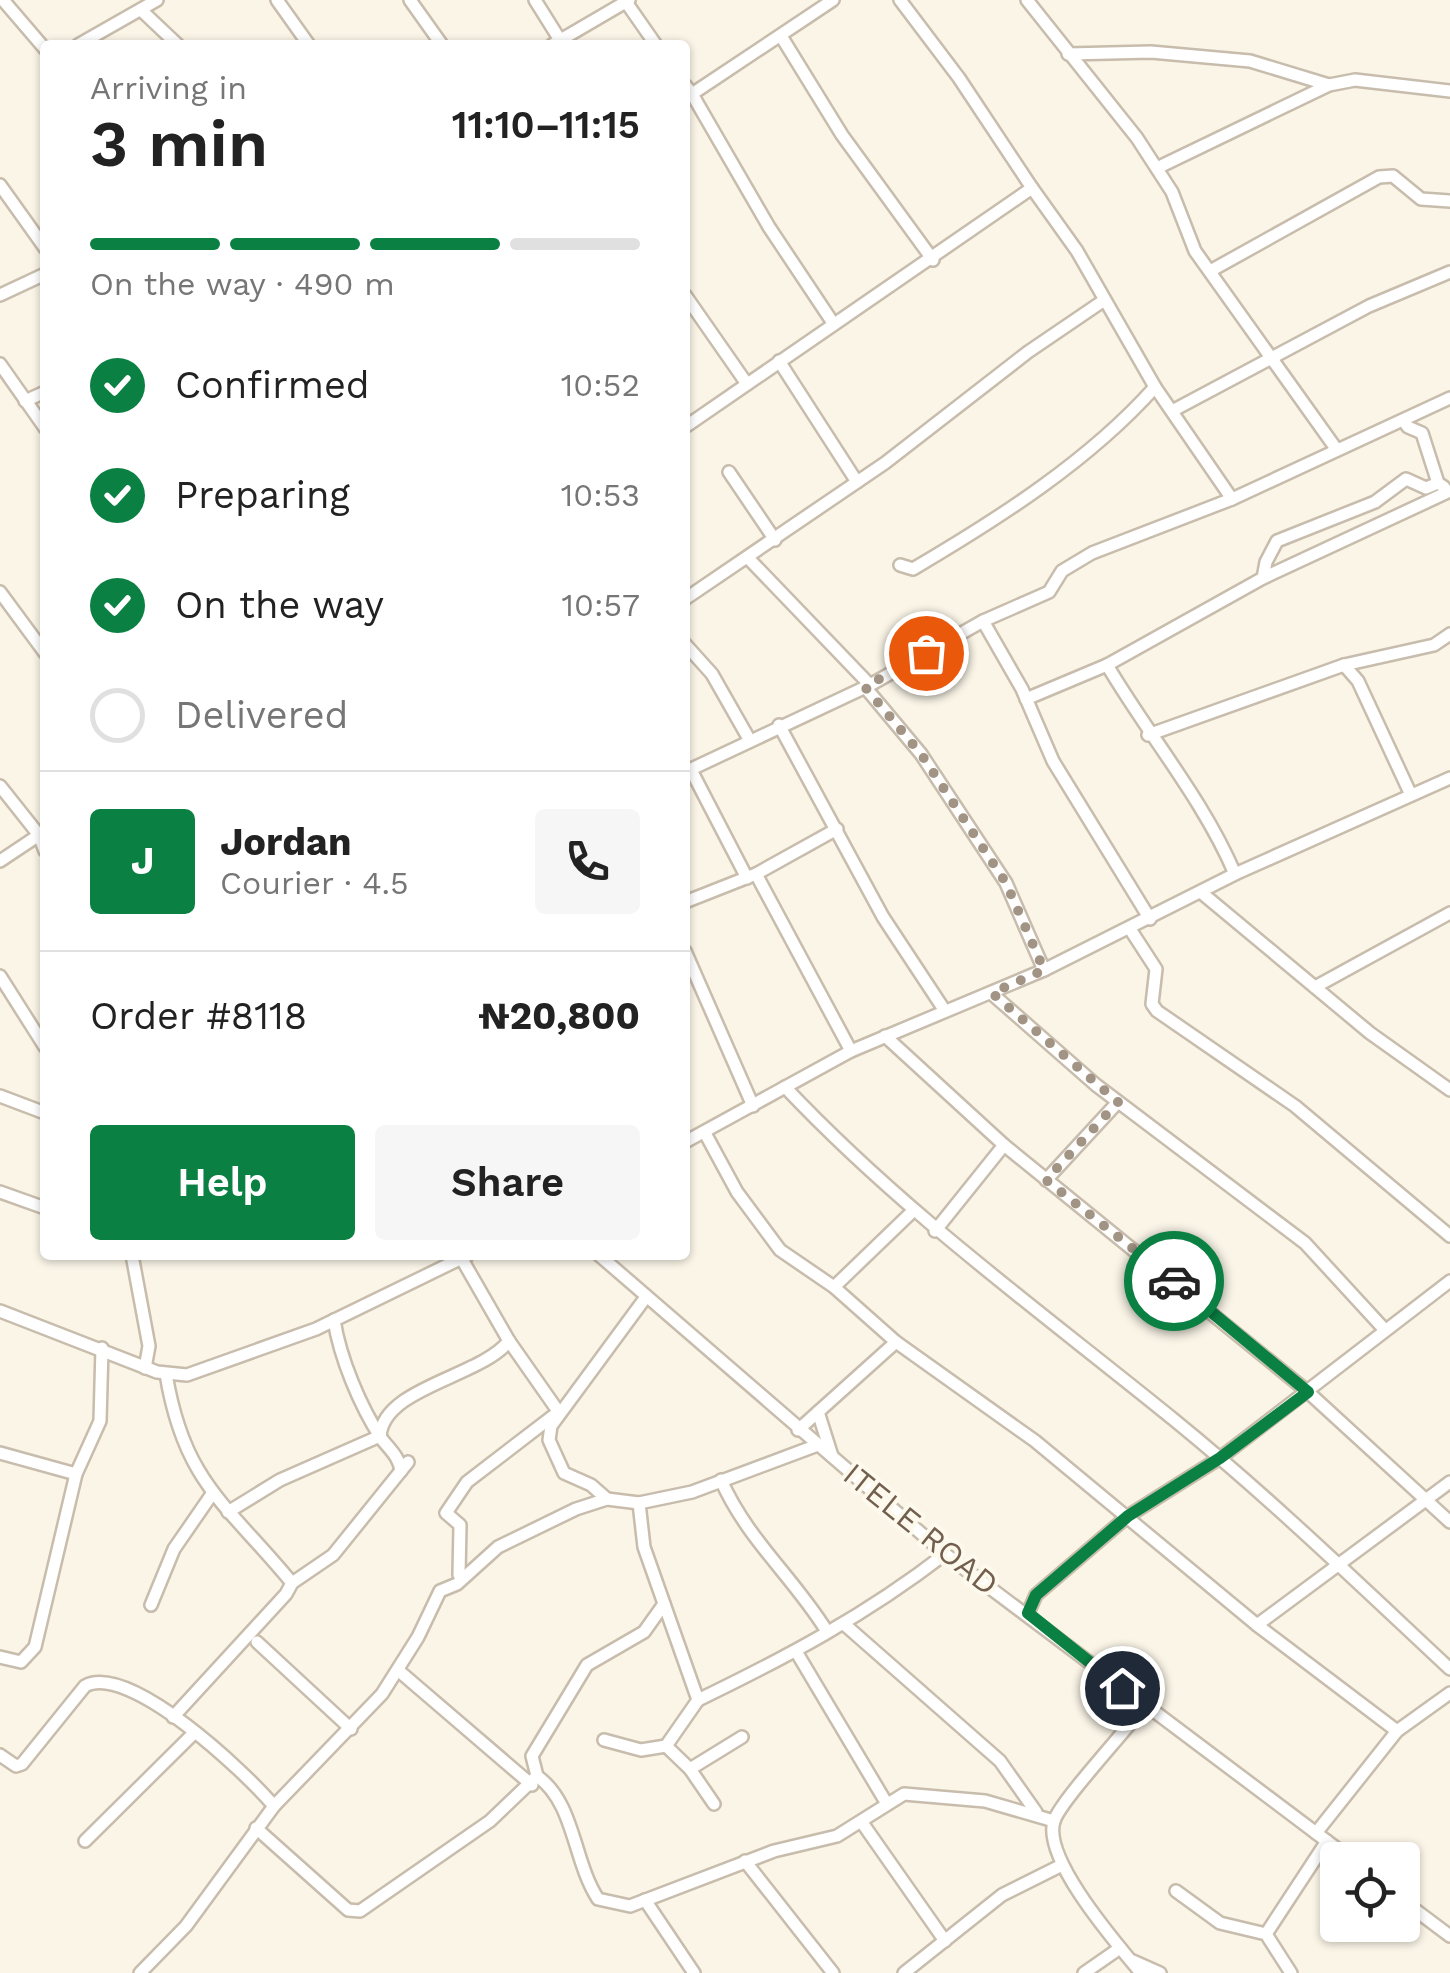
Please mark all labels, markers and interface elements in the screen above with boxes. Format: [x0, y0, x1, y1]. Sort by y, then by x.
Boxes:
text: Arriving in [90, 69, 247, 107]
text: 11:10–11:15 [452, 103, 640, 147]
text: 3 min [90, 106, 268, 182]
text: On the way · 490 m [90, 265, 395, 303]
icon: check [90, 358, 145, 413]
text: Confirmed [175, 363, 370, 407]
text: 10:52 [561, 366, 640, 404]
icon: check [90, 468, 145, 523]
text: Preparing [175, 473, 350, 517]
text: 10:53 [561, 476, 640, 514]
icon: check [90, 578, 145, 633]
text: On the way [175, 583, 384, 627]
text: 10:57 [562, 586, 640, 624]
pin [884, 611, 969, 696]
icon: bag [899, 626, 954, 681]
text: Delivered [175, 693, 348, 737]
button: phone [535, 809, 640, 914]
text: Jordan [220, 820, 352, 864]
text: J [131, 839, 154, 883]
text: Courier · 4.5 [220, 864, 409, 902]
text: Order #8118 [90, 994, 307, 1038]
text: ₦20,800 [478, 994, 640, 1038]
button: Help [90, 1125, 355, 1240]
button: Share [375, 1125, 640, 1240]
courier [1124, 1231, 1224, 1331]
icon: car [1147, 1254, 1202, 1309]
street label: ITELE ROAD [836, 1455, 1006, 1603]
pin [1080, 1646, 1165, 1731]
icon: home [1095, 1661, 1150, 1716]
map controls [1320, 1842, 1420, 1942]
button: locate [1320, 1842, 1420, 1942]

